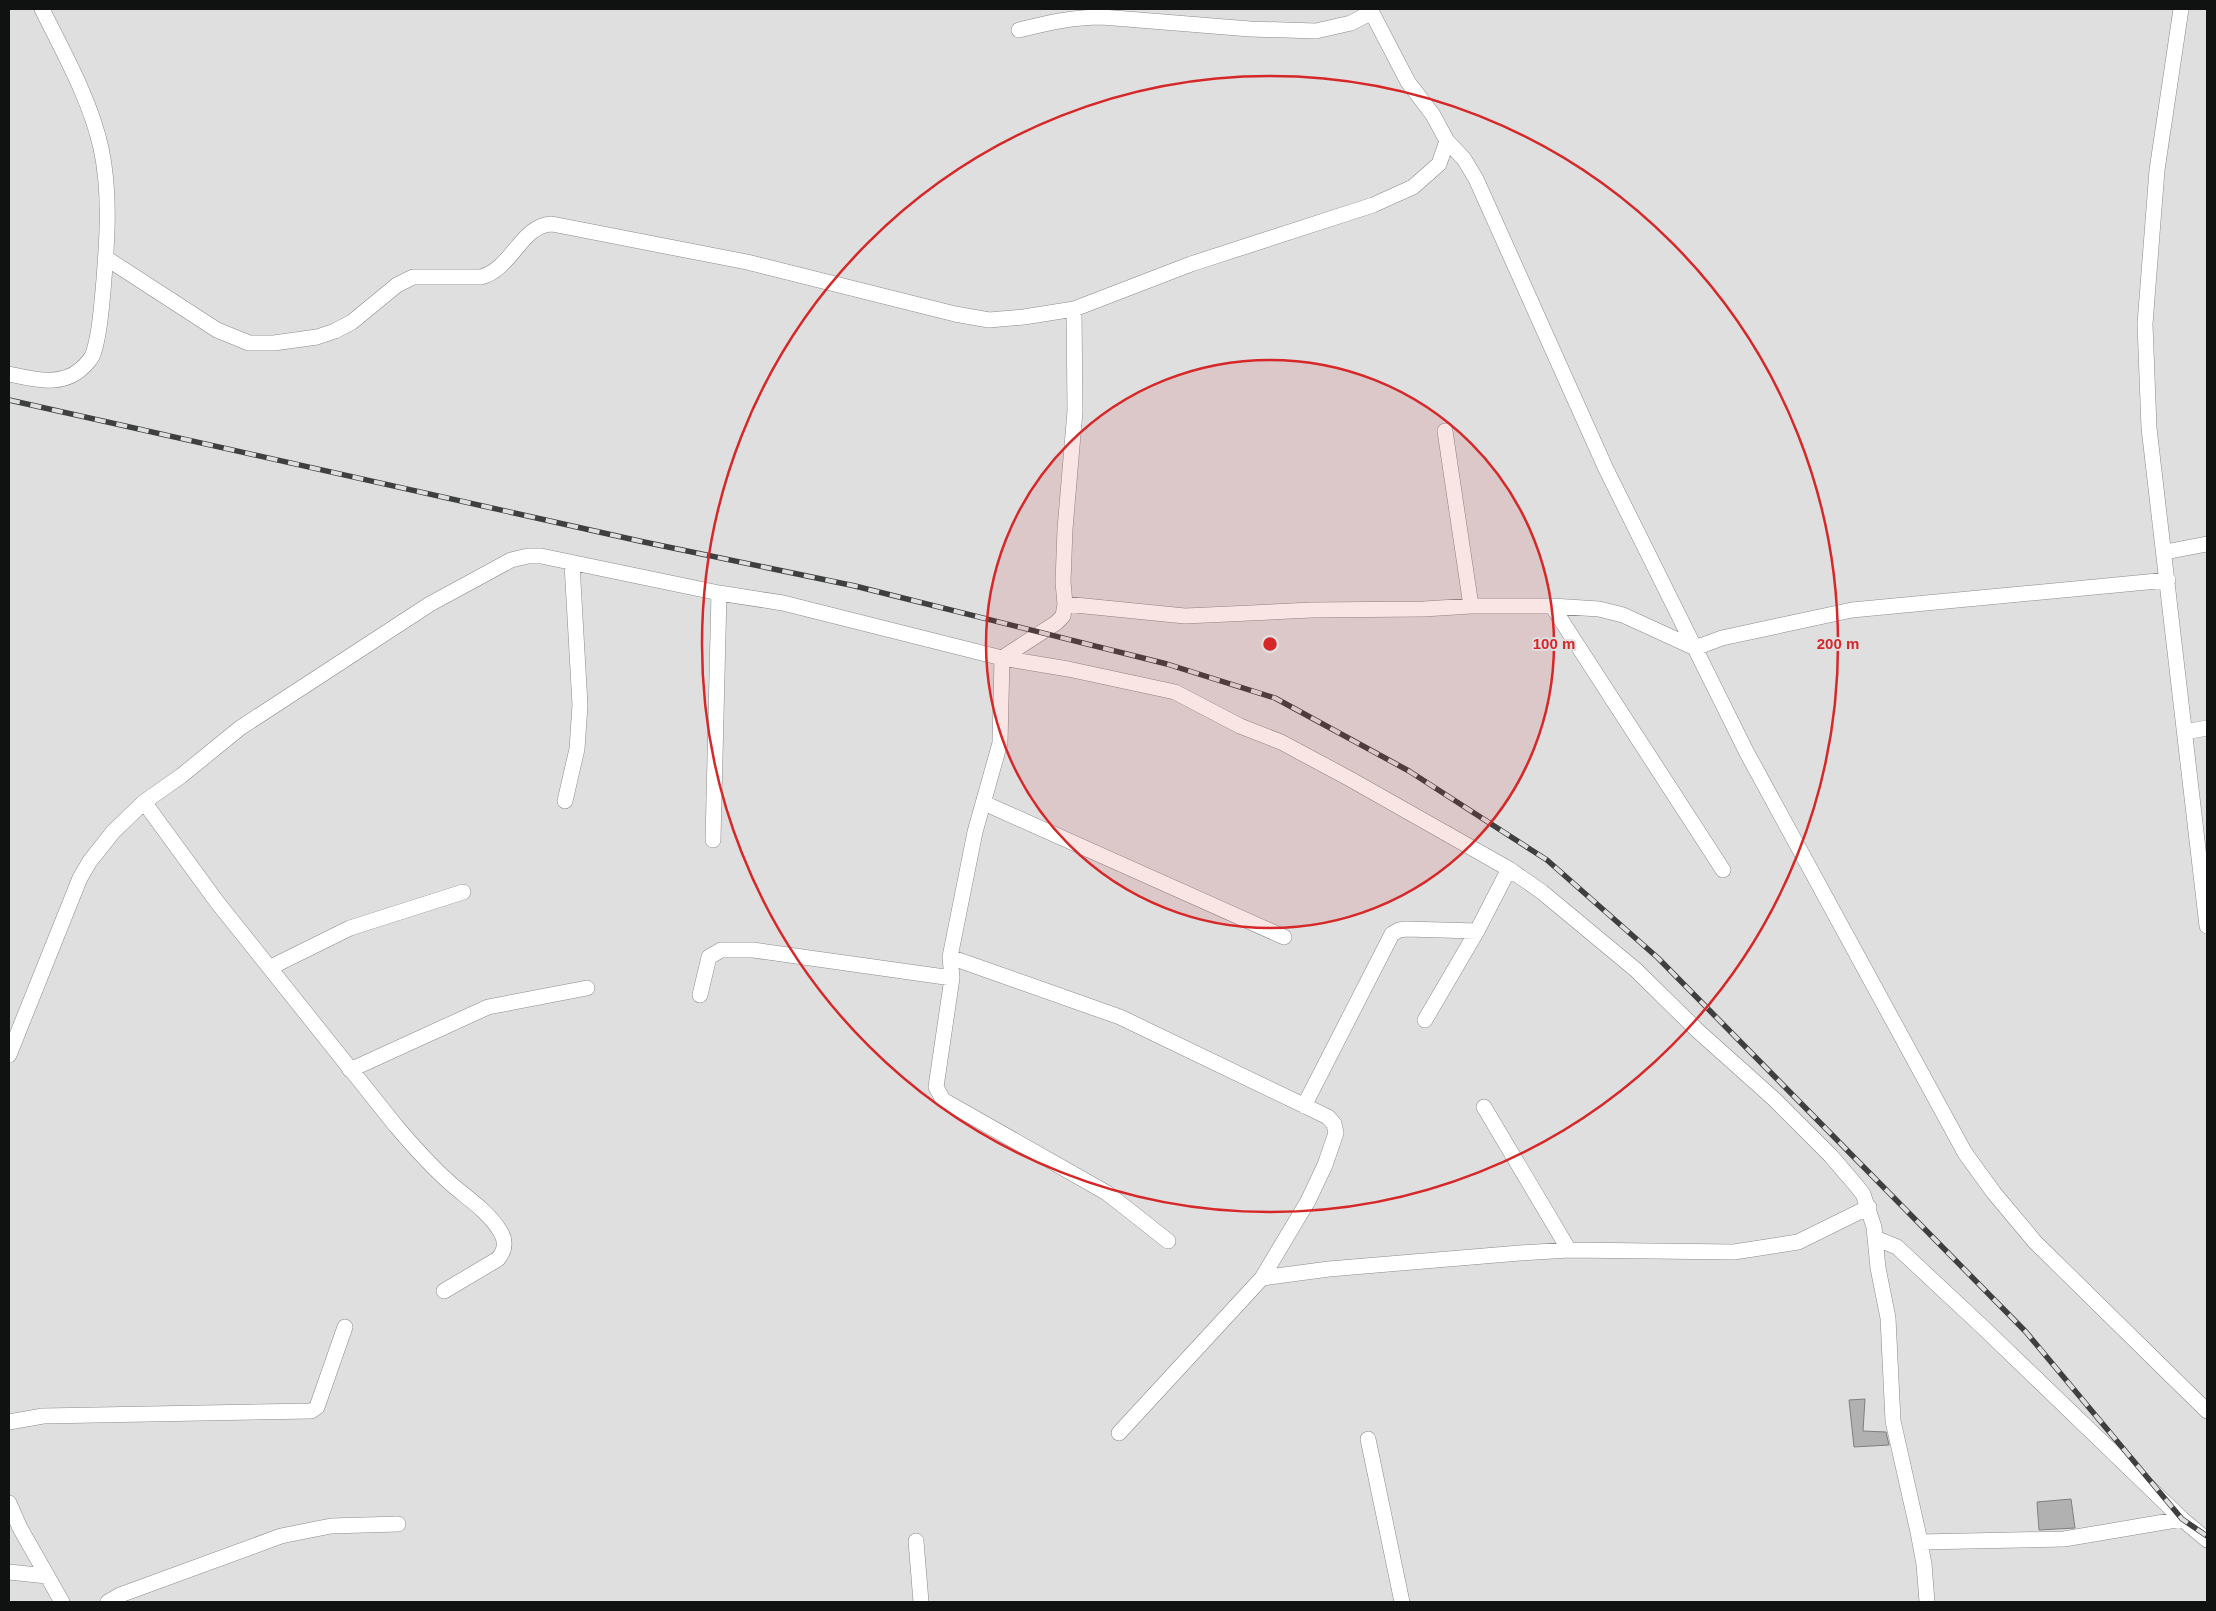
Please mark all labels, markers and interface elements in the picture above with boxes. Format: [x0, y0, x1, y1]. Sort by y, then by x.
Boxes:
centre of rings [1261, 635, 1279, 653]
text: 100 m [1533, 635, 1575, 652]
text: 200 m [1817, 635, 1859, 652]

